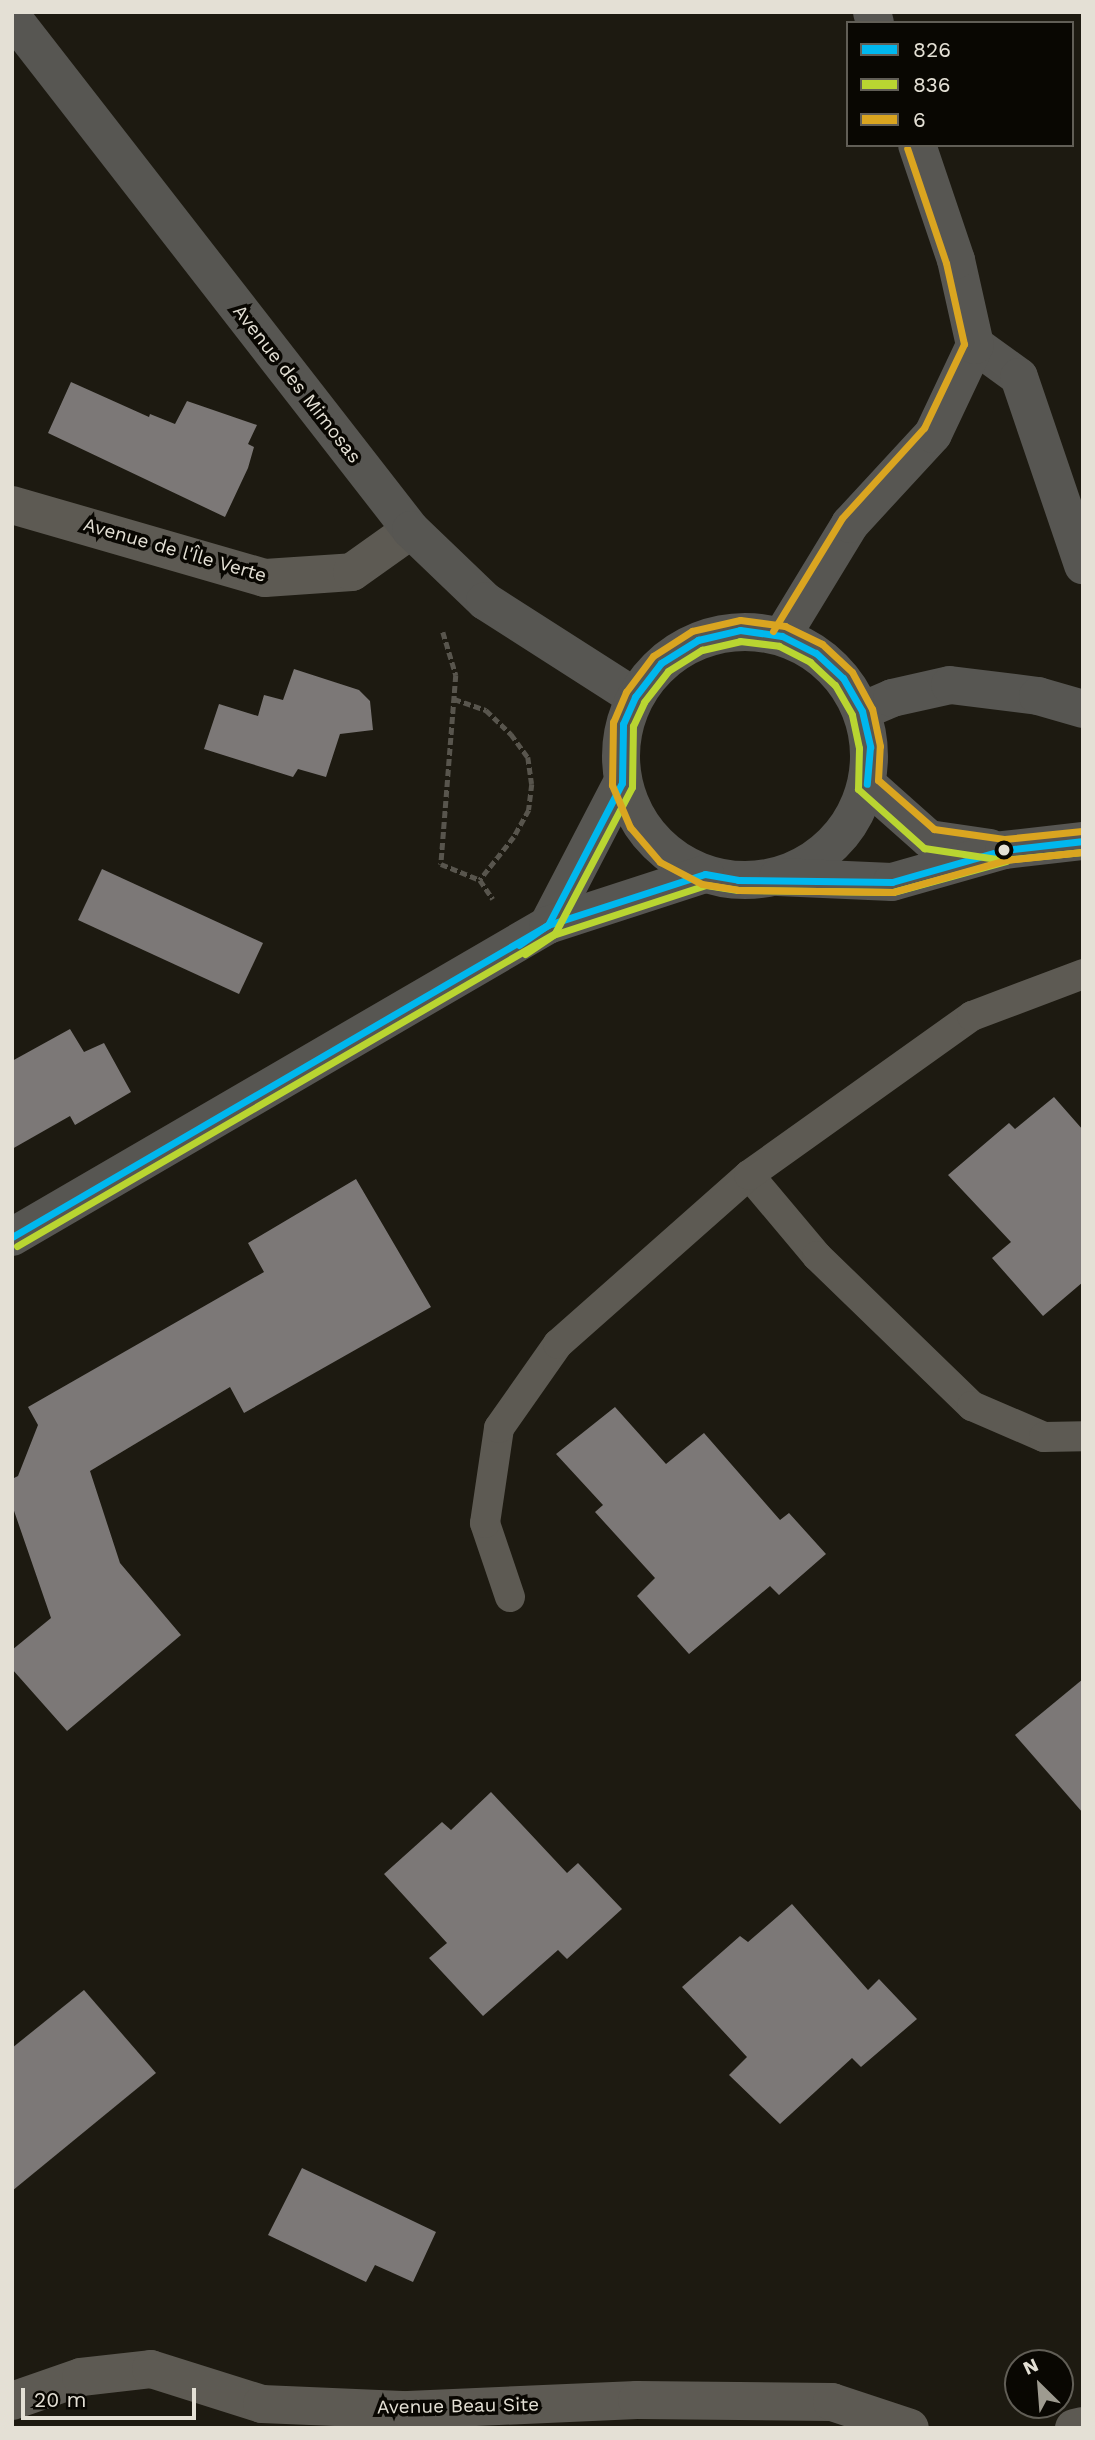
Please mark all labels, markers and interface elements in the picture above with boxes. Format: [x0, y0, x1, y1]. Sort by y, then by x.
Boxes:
legend [846, 21, 1074, 147]
text: 826 [913, 37, 951, 62]
text: 836 [913, 72, 951, 97]
text: 6 [913, 107, 926, 132]
street label: Avenue des Mimosas [228, 300, 366, 468]
street label: Avenue de l'Île Verte [80, 513, 270, 587]
unlabelled marker [997, 843, 1011, 857]
north arrow [1004, 2349, 1074, 2419]
text: N [1020, 2353, 1042, 2380]
scale bar [24, 2374, 200, 2418]
text: 20 m [34, 2387, 86, 2412]
street label: Avenue Beau Site [377, 2393, 539, 2419]

